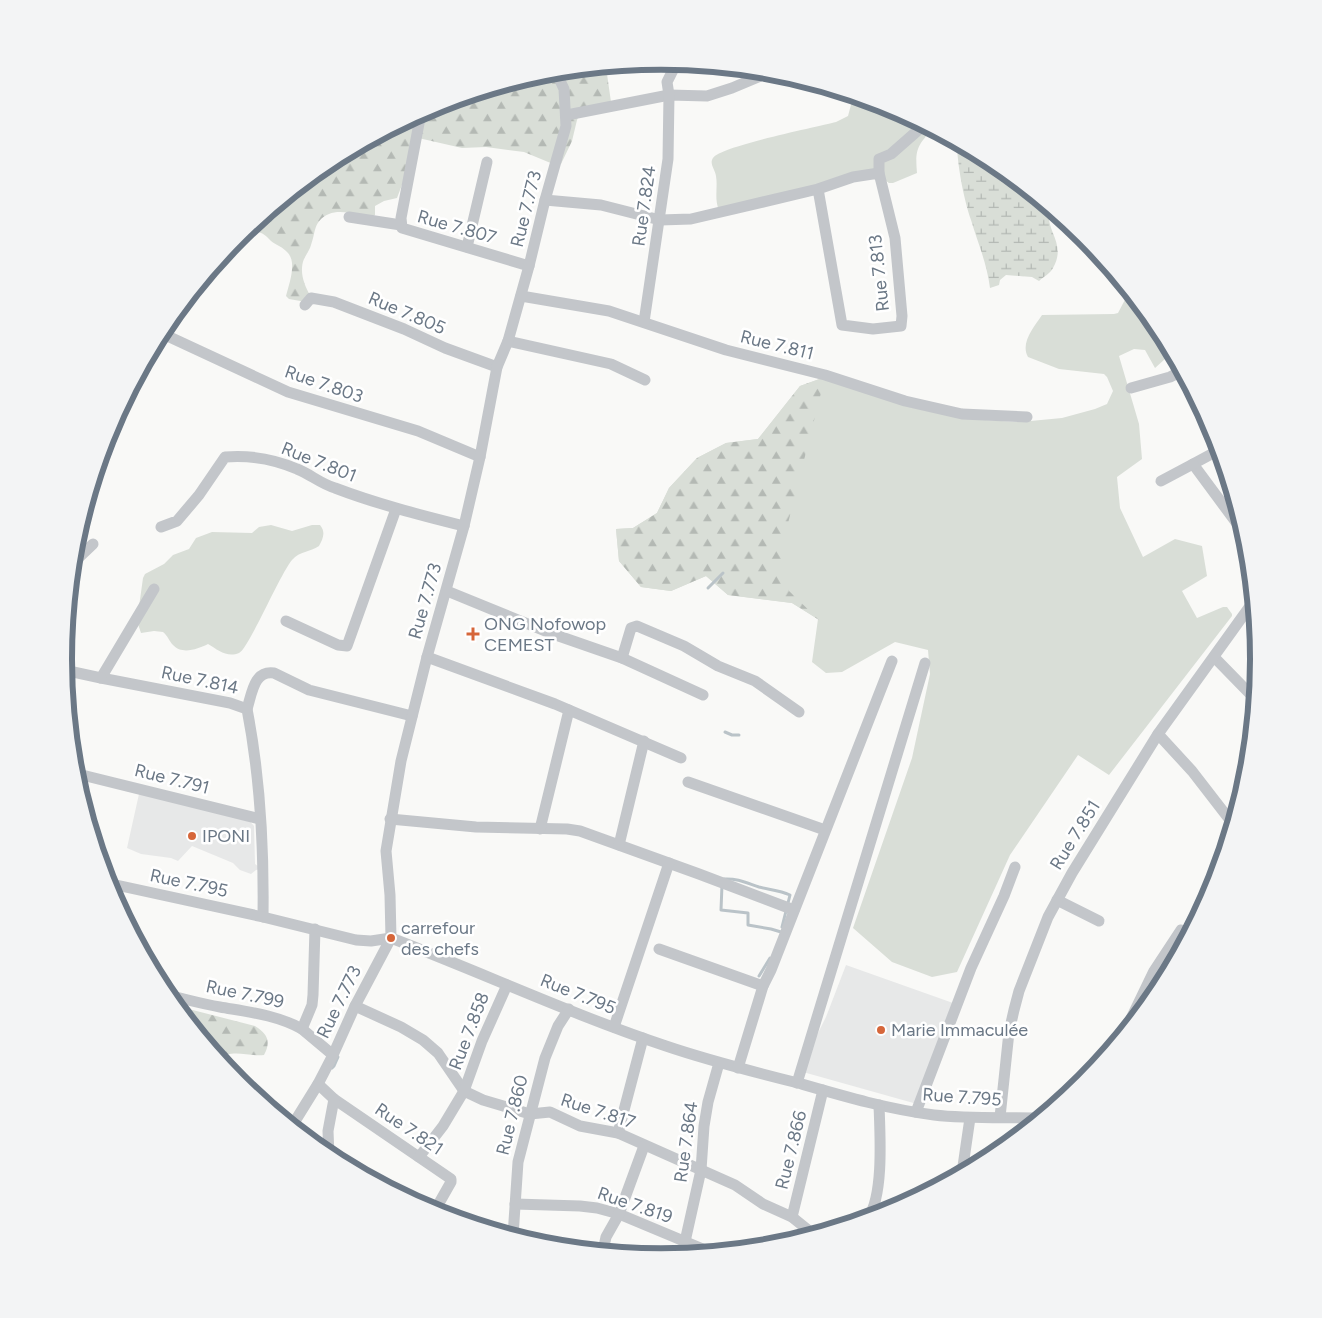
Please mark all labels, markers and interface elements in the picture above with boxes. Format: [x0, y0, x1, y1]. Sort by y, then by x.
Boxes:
street label: Rue 7.824 [627, 164, 661, 248]
street label: Rue 7.773 [506, 168, 546, 250]
street label: Rue 7.807 [415, 205, 499, 249]
street label: Rue 7.813 [864, 233, 894, 313]
street label: Rue 7.805 [365, 287, 449, 339]
street label: Rue 7.811 [738, 325, 816, 365]
street label: Rue 7.803 [282, 360, 366, 408]
street label: Rue 7.801 [278, 437, 360, 487]
street label: Rue 7.773 [404, 560, 446, 642]
place label: ONG Nofowop CEMEST [484, 613, 606, 656]
marker: ONG Nofowop CEMEST [466, 627, 480, 641]
street label: Rue 7.814 [159, 661, 241, 699]
street label: Rue 7.791 [132, 759, 212, 799]
street label: Rue 7.851 [1045, 796, 1105, 874]
place label: IPONI [202, 825, 250, 847]
marker: IPONI [186, 830, 198, 842]
street label: Rue 7.795 [148, 864, 230, 902]
place label: carrefour des chefs [401, 917, 479, 960]
marker: carrefour des chefs [385, 932, 397, 944]
street label: Rue 7.773 [312, 962, 366, 1042]
street label: Rue 7.795 [537, 969, 619, 1019]
street label: Rue 7.799 [204, 975, 286, 1013]
street label: Rue 7.858 [444, 989, 494, 1073]
place label: Marie Immaculée [891, 1019, 1028, 1041]
marker: Marie Immaculée [875, 1024, 887, 1036]
street label: Rue 7.860 [491, 1073, 533, 1157]
street label: Rue 7.795 [922, 1083, 1002, 1111]
street label: Rue 7.817 [558, 1089, 638, 1133]
street label: Rue 7.821 [371, 1098, 447, 1160]
street label: Rue 7.864 [669, 1100, 703, 1184]
street label: Rue 7.866 [771, 1108, 811, 1192]
street label: Rue 7.819 [595, 1182, 675, 1228]

